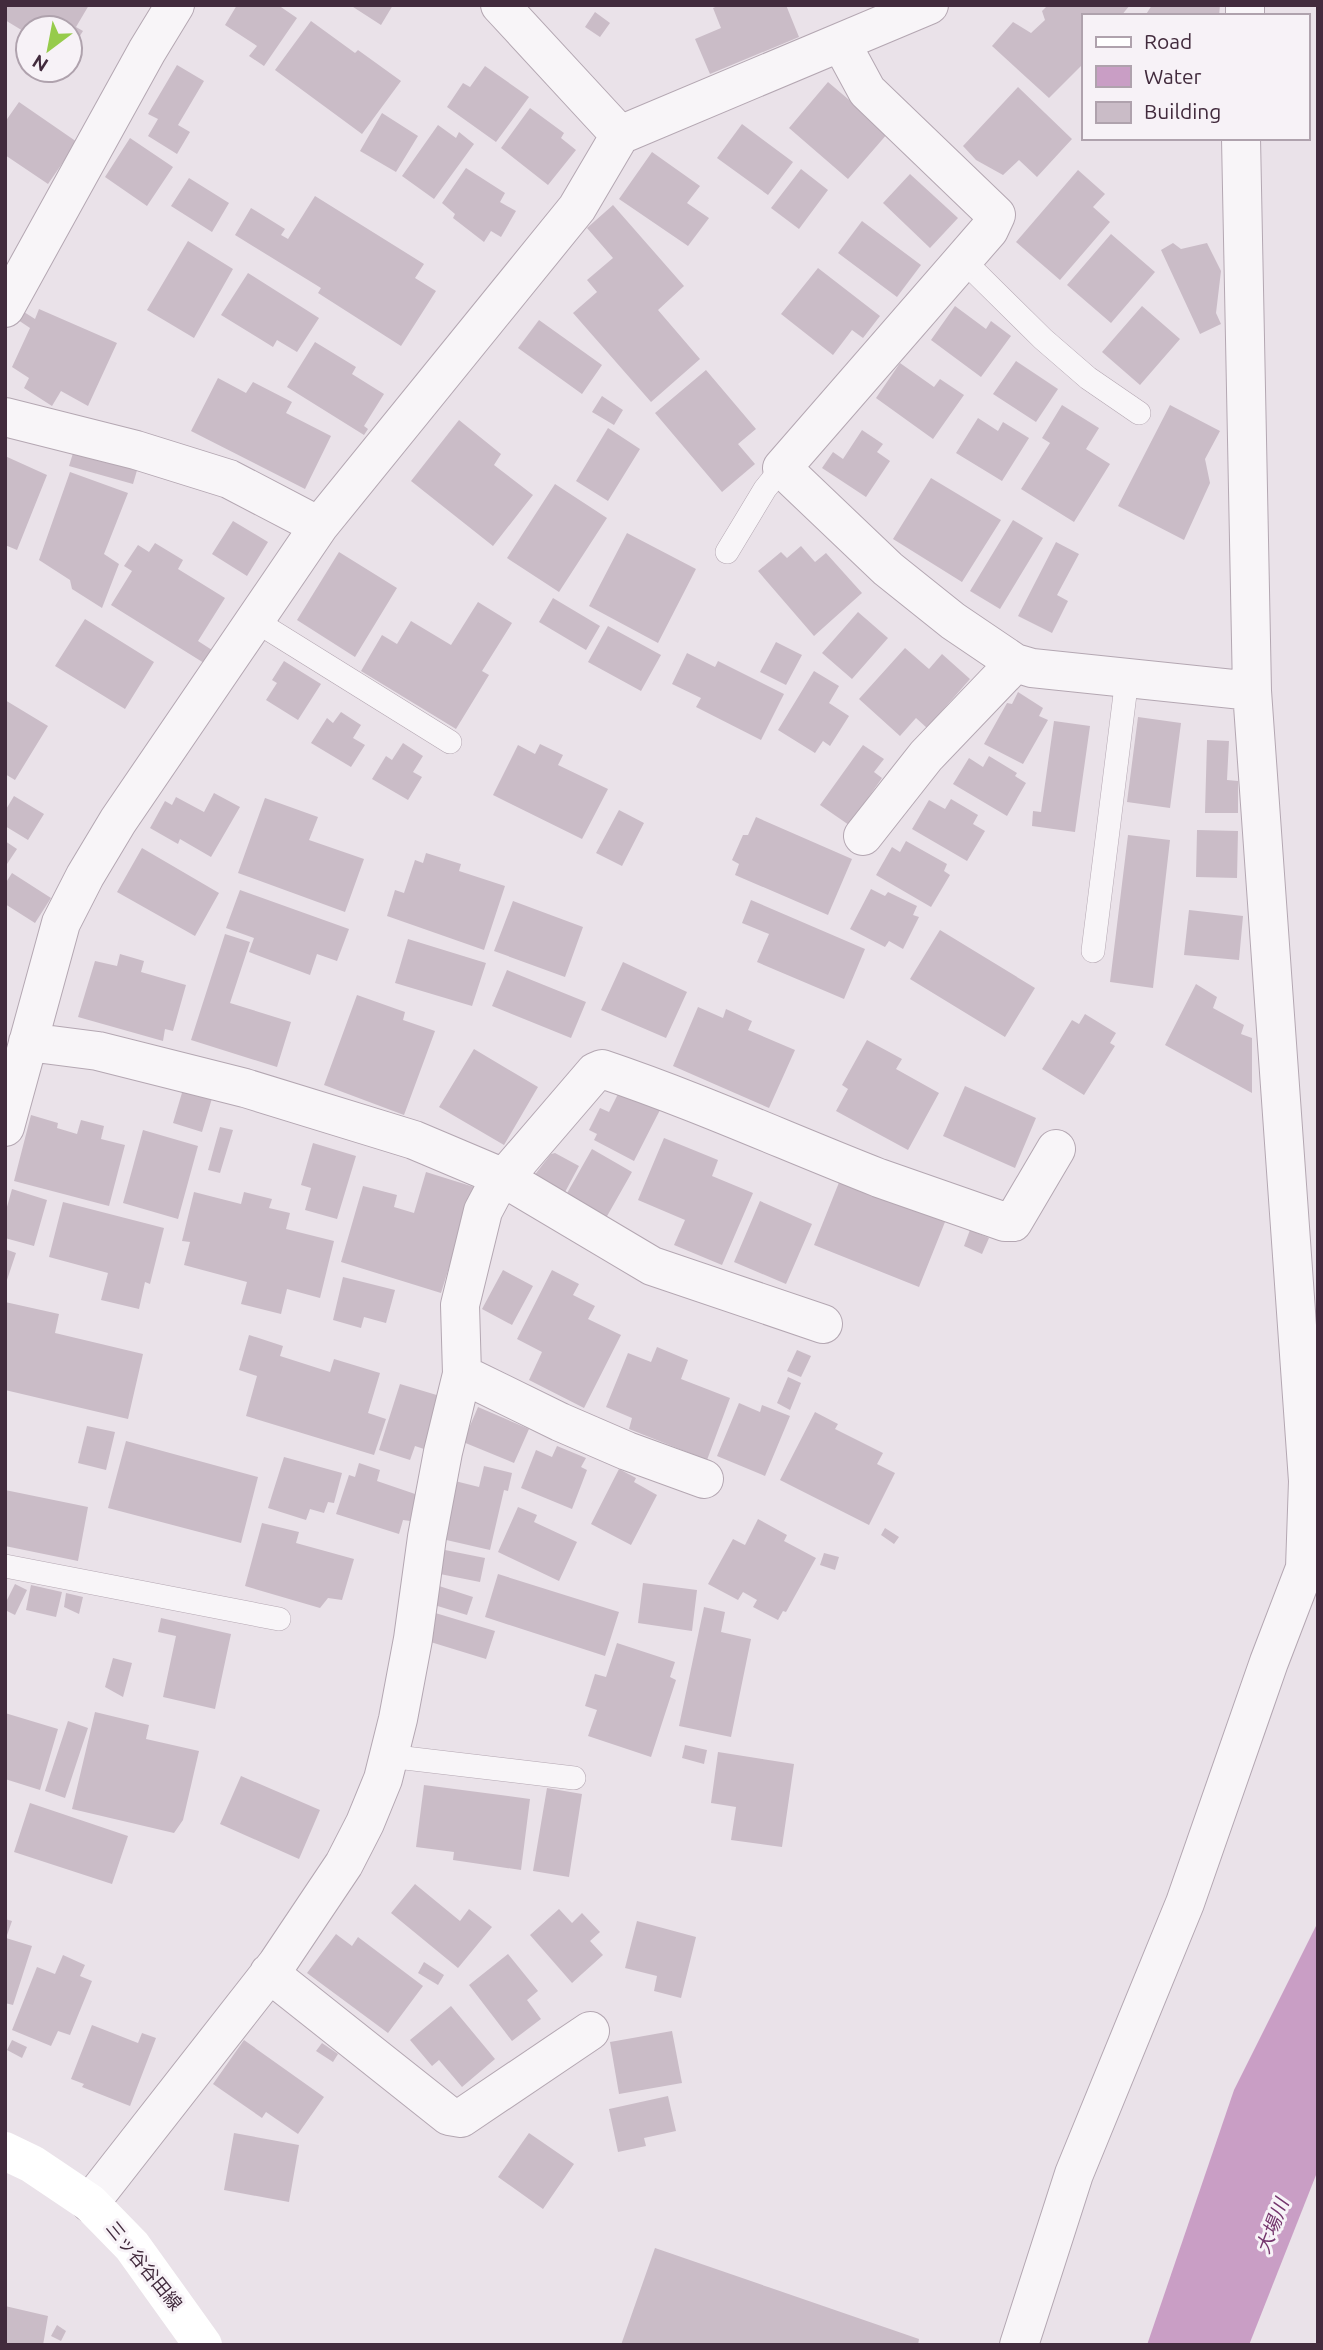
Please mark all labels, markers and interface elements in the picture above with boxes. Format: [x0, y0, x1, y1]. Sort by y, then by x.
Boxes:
north arrow [14, 14, 84, 84]
legend [1082, 14, 1309, 140]
text: Road [1144, 29, 1192, 53]
text: N [28, 50, 52, 77]
text: Water [1144, 64, 1202, 88]
text: Building [1144, 99, 1221, 123]
water label: 大場川 [1252, 2194, 1293, 2257]
street label: 三ッ谷谷田線 [103, 2217, 187, 2314]

